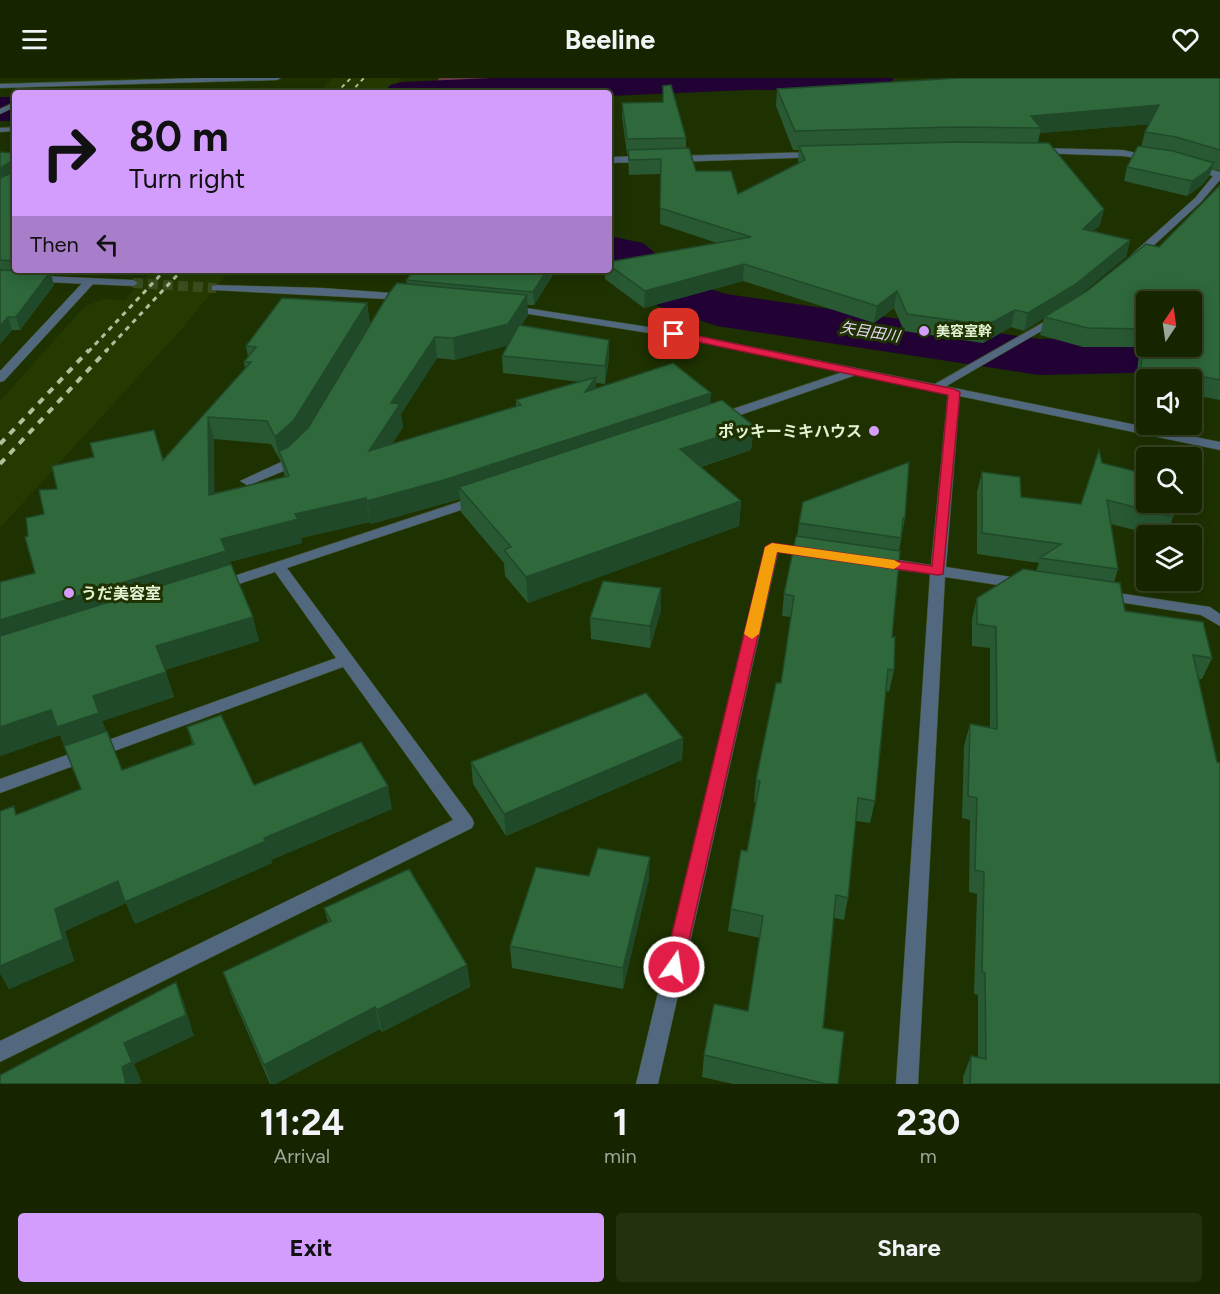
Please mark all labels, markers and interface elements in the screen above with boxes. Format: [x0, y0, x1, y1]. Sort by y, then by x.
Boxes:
icon: menu [18, 23, 51, 56]
text: Beeline [565, 23, 655, 56]
icon: heart [1169, 23, 1202, 56]
text: 80 m [129, 111, 229, 162]
icon: right [30, 114, 108, 192]
text: Turn right [129, 162, 245, 195]
icon: left [91, 228, 124, 261]
text: Then [30, 231, 79, 258]
north arrow [1136, 291, 1202, 357]
map controls [1136, 291, 1202, 591]
pin [648, 308, 699, 359]
icon: arrive [657, 317, 690, 350]
water label: 矢目田川 [839, 318, 903, 346]
place label: 美容室幹 [936, 323, 992, 340]
marker: 美容室幹 [917, 324, 931, 338]
button: sound [1136, 369, 1202, 435]
place label: ポッキーミキハウス [718, 422, 862, 441]
marker: ポッキーミキハウス [867, 424, 881, 438]
button: search [1136, 447, 1202, 513]
button: layers [1136, 525, 1202, 591]
place label: うだ美容室 [81, 584, 161, 603]
marker: うだ美容室 [62, 586, 76, 600]
position arrow [642, 935, 706, 999]
text: 11:24 [260, 1101, 344, 1144]
text: 1 [613, 1101, 628, 1144]
text: 230 [896, 1101, 960, 1144]
text: Arrival [274, 1144, 330, 1168]
text: min [604, 1144, 637, 1168]
text: m [920, 1144, 937, 1168]
button: Exit [18, 1213, 604, 1282]
button: Share [616, 1213, 1202, 1282]

